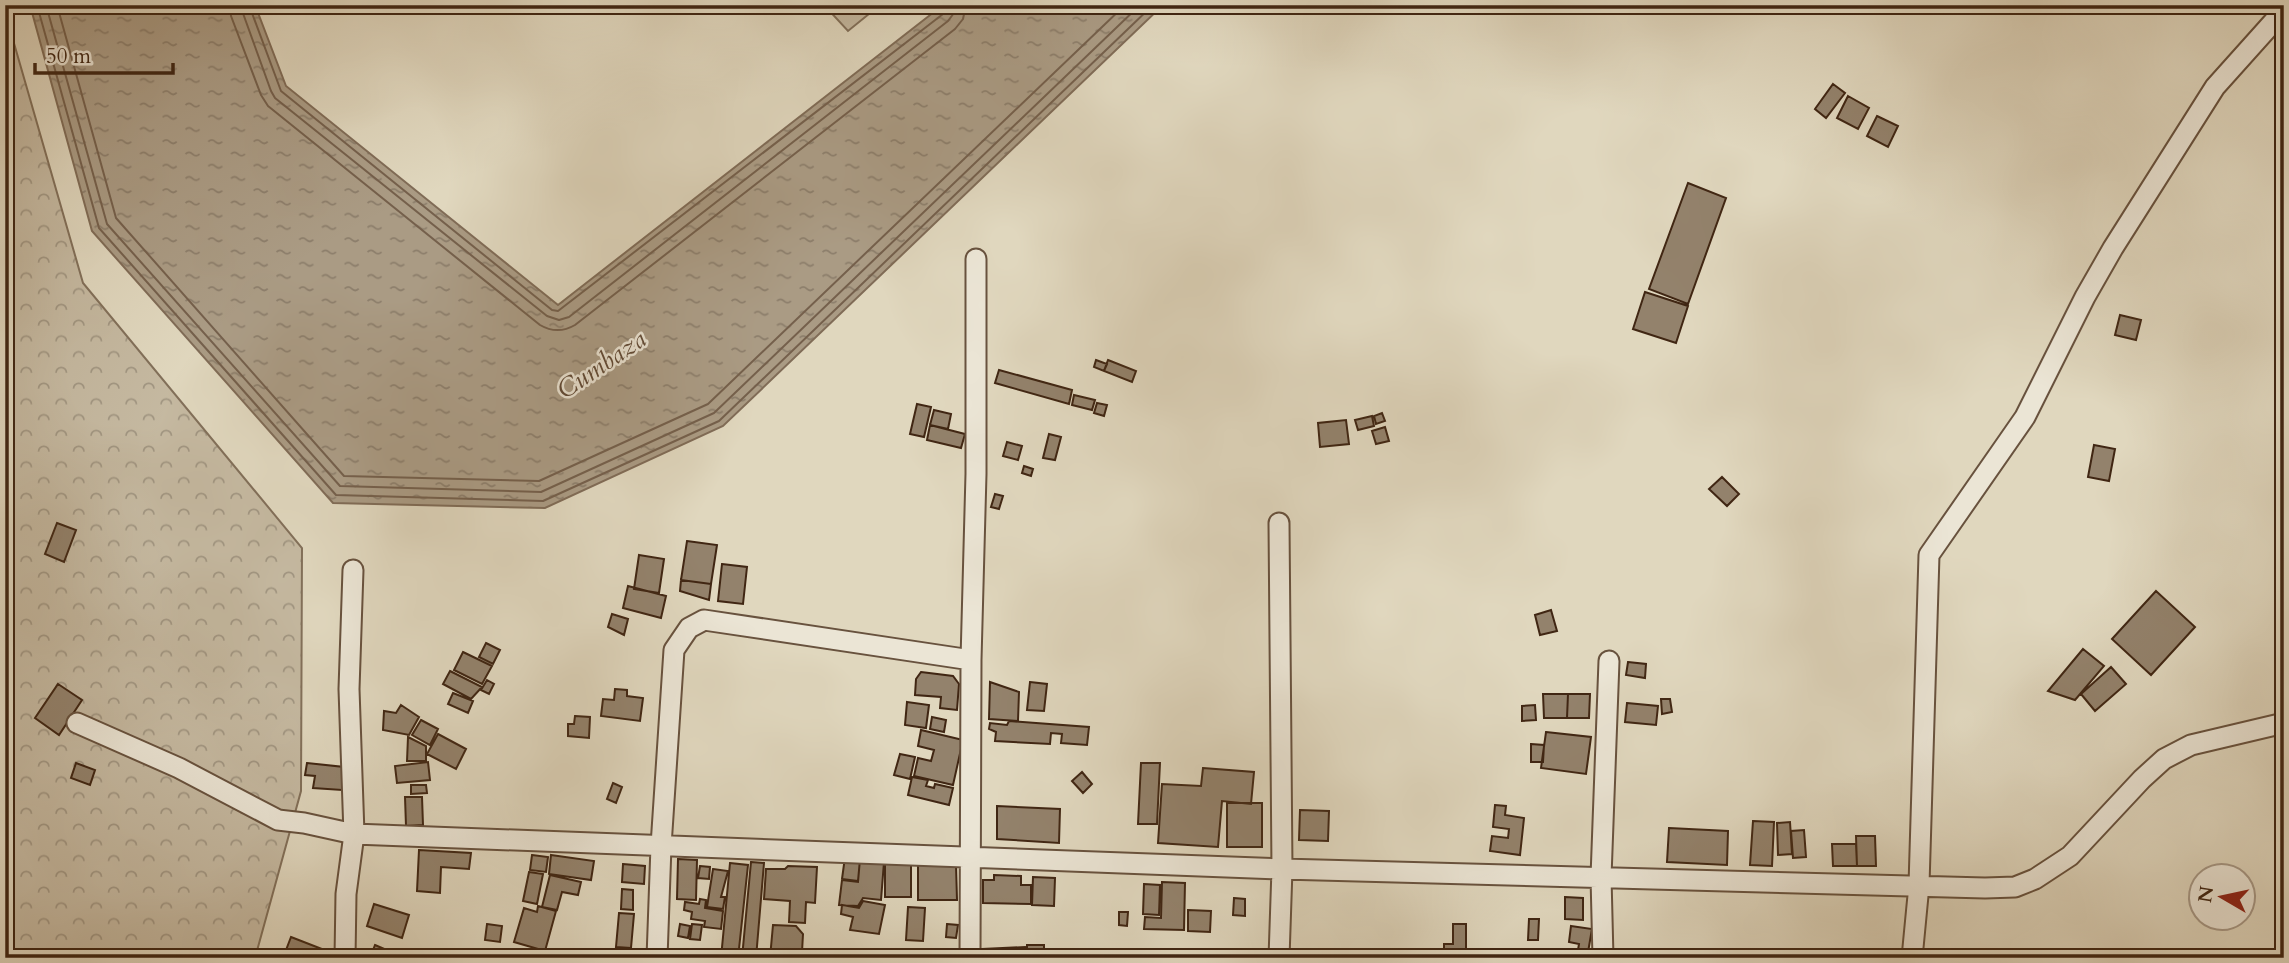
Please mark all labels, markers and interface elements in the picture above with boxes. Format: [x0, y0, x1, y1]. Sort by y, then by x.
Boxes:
scale bar [35, 32, 173, 76]
text: 50 m [46, 42, 91, 71]
water label: Cumbaza [550, 321, 653, 407]
north arrow [2188, 862, 2258, 932]
text: N [2192, 884, 2220, 905]

